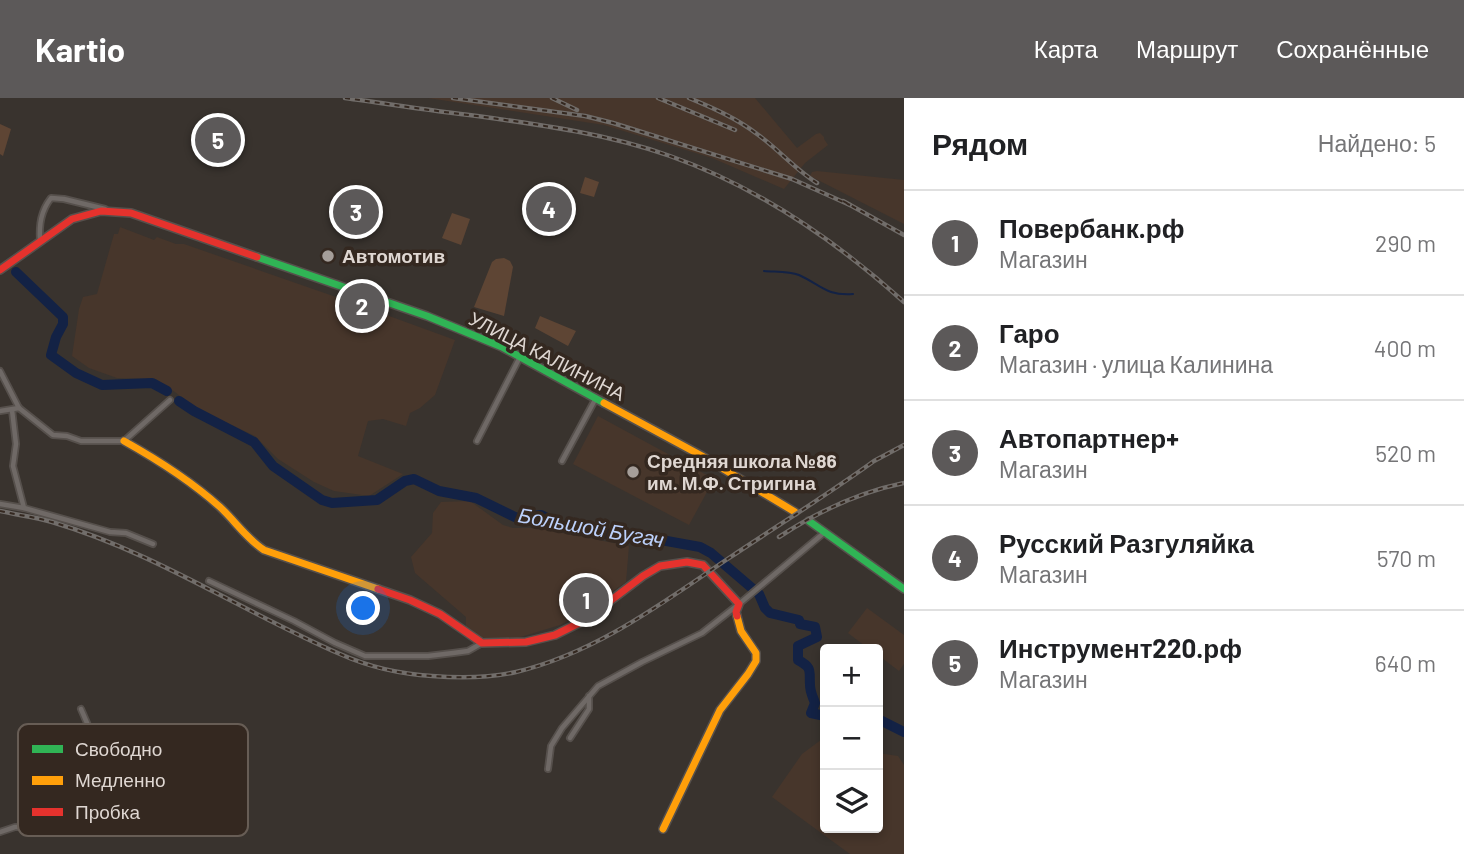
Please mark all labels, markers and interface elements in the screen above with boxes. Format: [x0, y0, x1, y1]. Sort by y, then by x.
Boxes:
text: Kartio [35, 29, 125, 69]
text: Карта [1034, 34, 1098, 63]
text: Маршрут [1136, 34, 1238, 63]
text: Сохранённые [1276, 34, 1429, 63]
pin: 5 [195, 114, 241, 166]
text: Рядом [932, 125, 1028, 161]
text: Найдено: 5 [1318, 129, 1436, 157]
pin: 4 [526, 183, 572, 235]
pin: 3 [333, 186, 379, 238]
text: Повербанк.рф [999, 212, 1184, 243]
text: 1 [951, 229, 959, 257]
text: 290 m [1375, 229, 1436, 257]
place label: Автомотив [342, 244, 445, 267]
text: Магазин [999, 245, 1088, 273]
marker: Автомотив [320, 248, 336, 264]
pin: 2 [339, 280, 385, 332]
street label: УЛИЦА КАЛИНИНА [465, 306, 629, 405]
text: Гаро [999, 317, 1060, 348]
text: 2 [949, 334, 961, 362]
text: 400 m [1374, 334, 1436, 362]
text: Магазин · улица Калинина [999, 350, 1273, 378]
text: Автопартнер+ [999, 422, 1179, 453]
text: 3 [949, 439, 961, 467]
text: 520 m [1375, 439, 1436, 467]
place label: Средняя школа №86 им. М.Ф. Стригина [647, 449, 837, 494]
text: Магазин [999, 455, 1088, 483]
marker: Средняя школа №86 им. М.Ф. Стригина [625, 464, 641, 480]
water label: Большой Бугач [516, 501, 666, 552]
text: Русский Разгуляйка [999, 527, 1254, 558]
text: 4 [948, 544, 962, 572]
text: 570 m [1377, 544, 1436, 572]
text: Магазин [999, 560, 1088, 588]
pin: 1 [563, 574, 609, 626]
your location [346, 591, 380, 625]
text: Инструмент220.рф [999, 632, 1242, 663]
map controls [820, 644, 883, 833]
button: + [820, 644, 883, 707]
text: 5 [949, 649, 961, 677]
text: 640 m [1375, 649, 1436, 677]
text: Магазин [999, 665, 1088, 693]
button: − [820, 707, 883, 770]
legend [18, 724, 248, 836]
text: Свободно [75, 737, 162, 760]
text: Медленно [75, 768, 165, 791]
button: layers [820, 770, 883, 833]
text: Пробка [75, 800, 140, 823]

